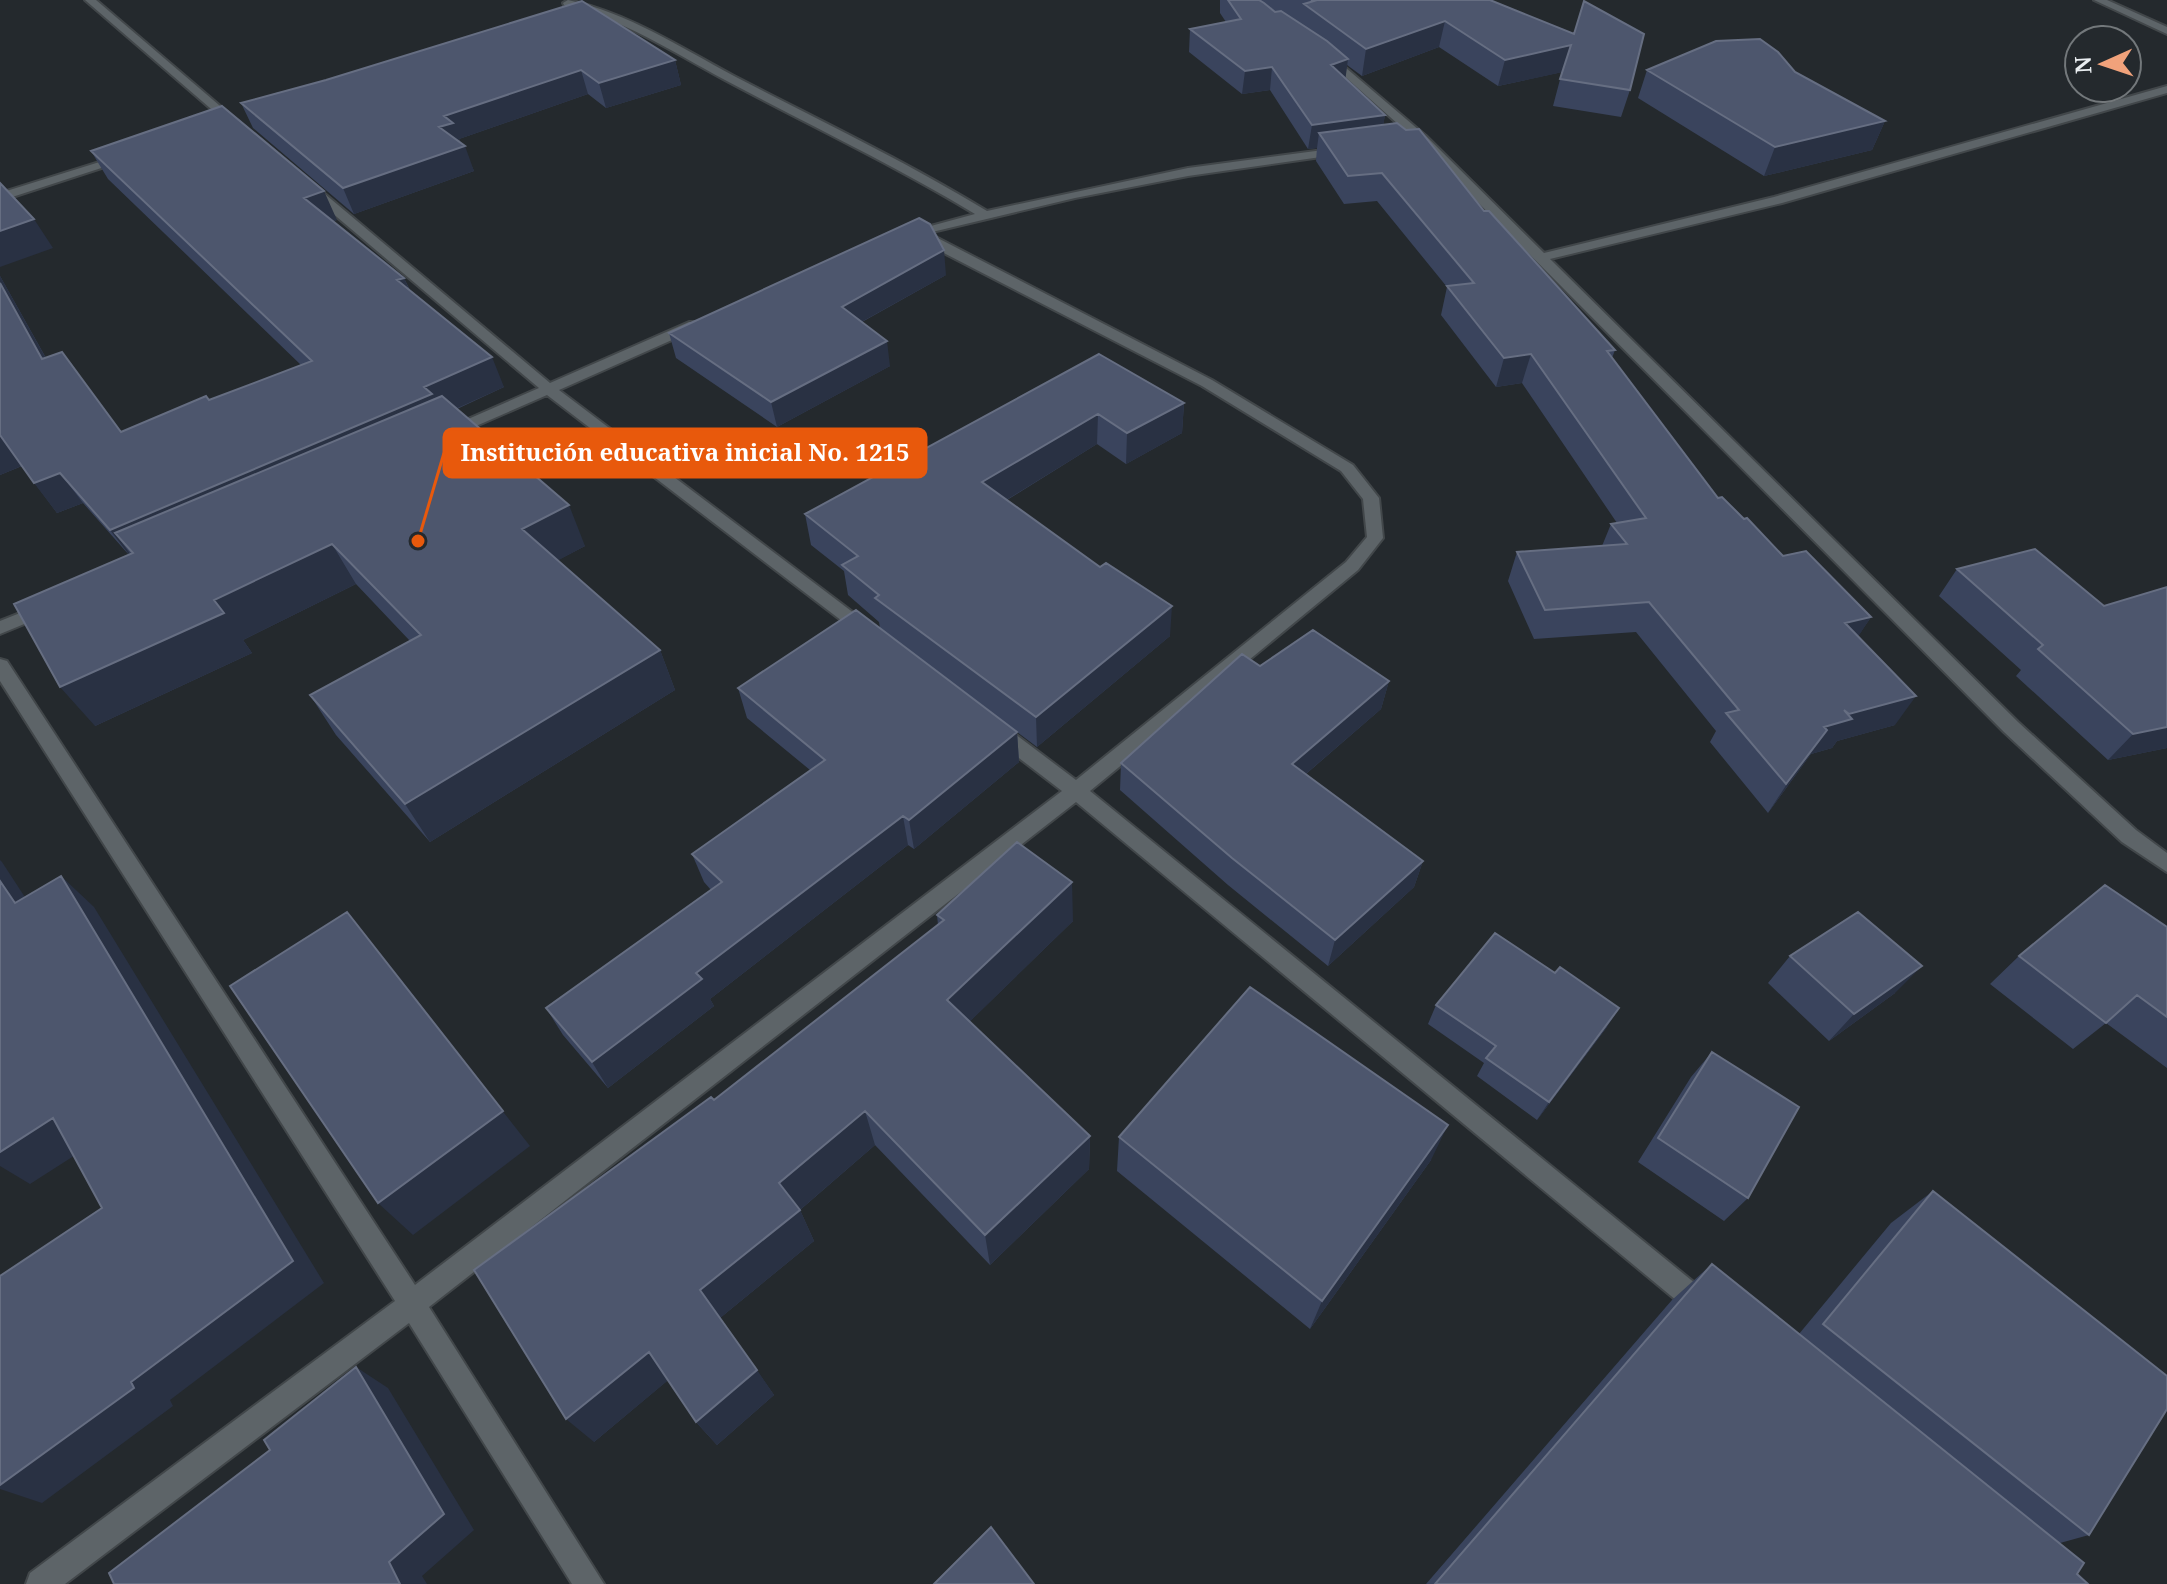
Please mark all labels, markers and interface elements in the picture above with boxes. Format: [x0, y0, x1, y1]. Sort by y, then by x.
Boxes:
north arrow [2063, 24, 2143, 104]
text: N [2067, 56, 2097, 75]
callout: Institución educativa inicial No. 1215 [444, 429, 926, 477]
text: Institución educativa inicial No. 1215 [460, 435, 910, 468]

